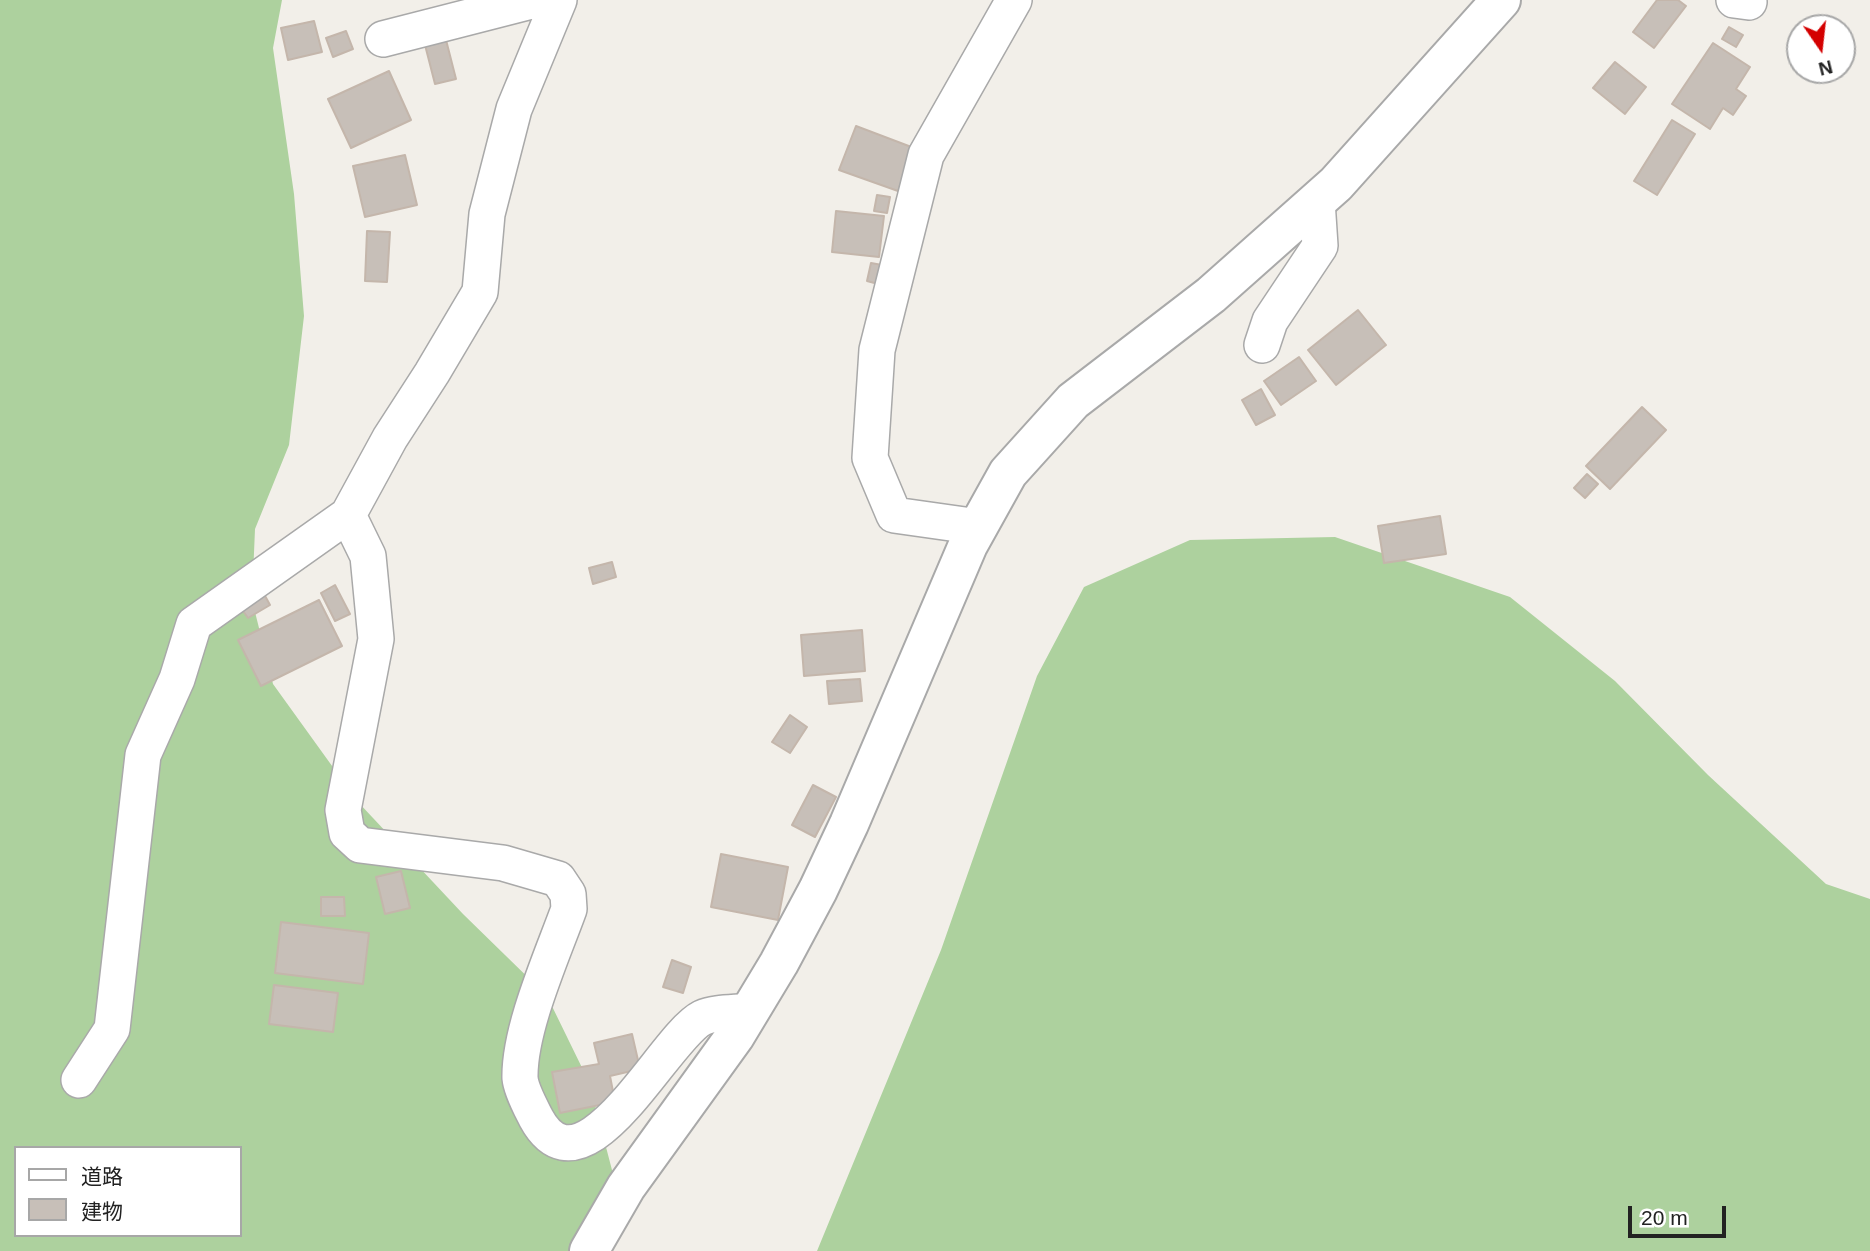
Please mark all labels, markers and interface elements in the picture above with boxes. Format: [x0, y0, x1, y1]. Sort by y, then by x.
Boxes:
north arrow [1786, 14, 1856, 84]
text: N [1817, 56, 1835, 80]
legend [14, 1146, 242, 1237]
text: 道路 [81, 1165, 123, 1188]
scale bar [1632, 1192, 1730, 1236]
text: 建物 [81, 1200, 123, 1223]
text: 20 m [1641, 1206, 1688, 1229]

